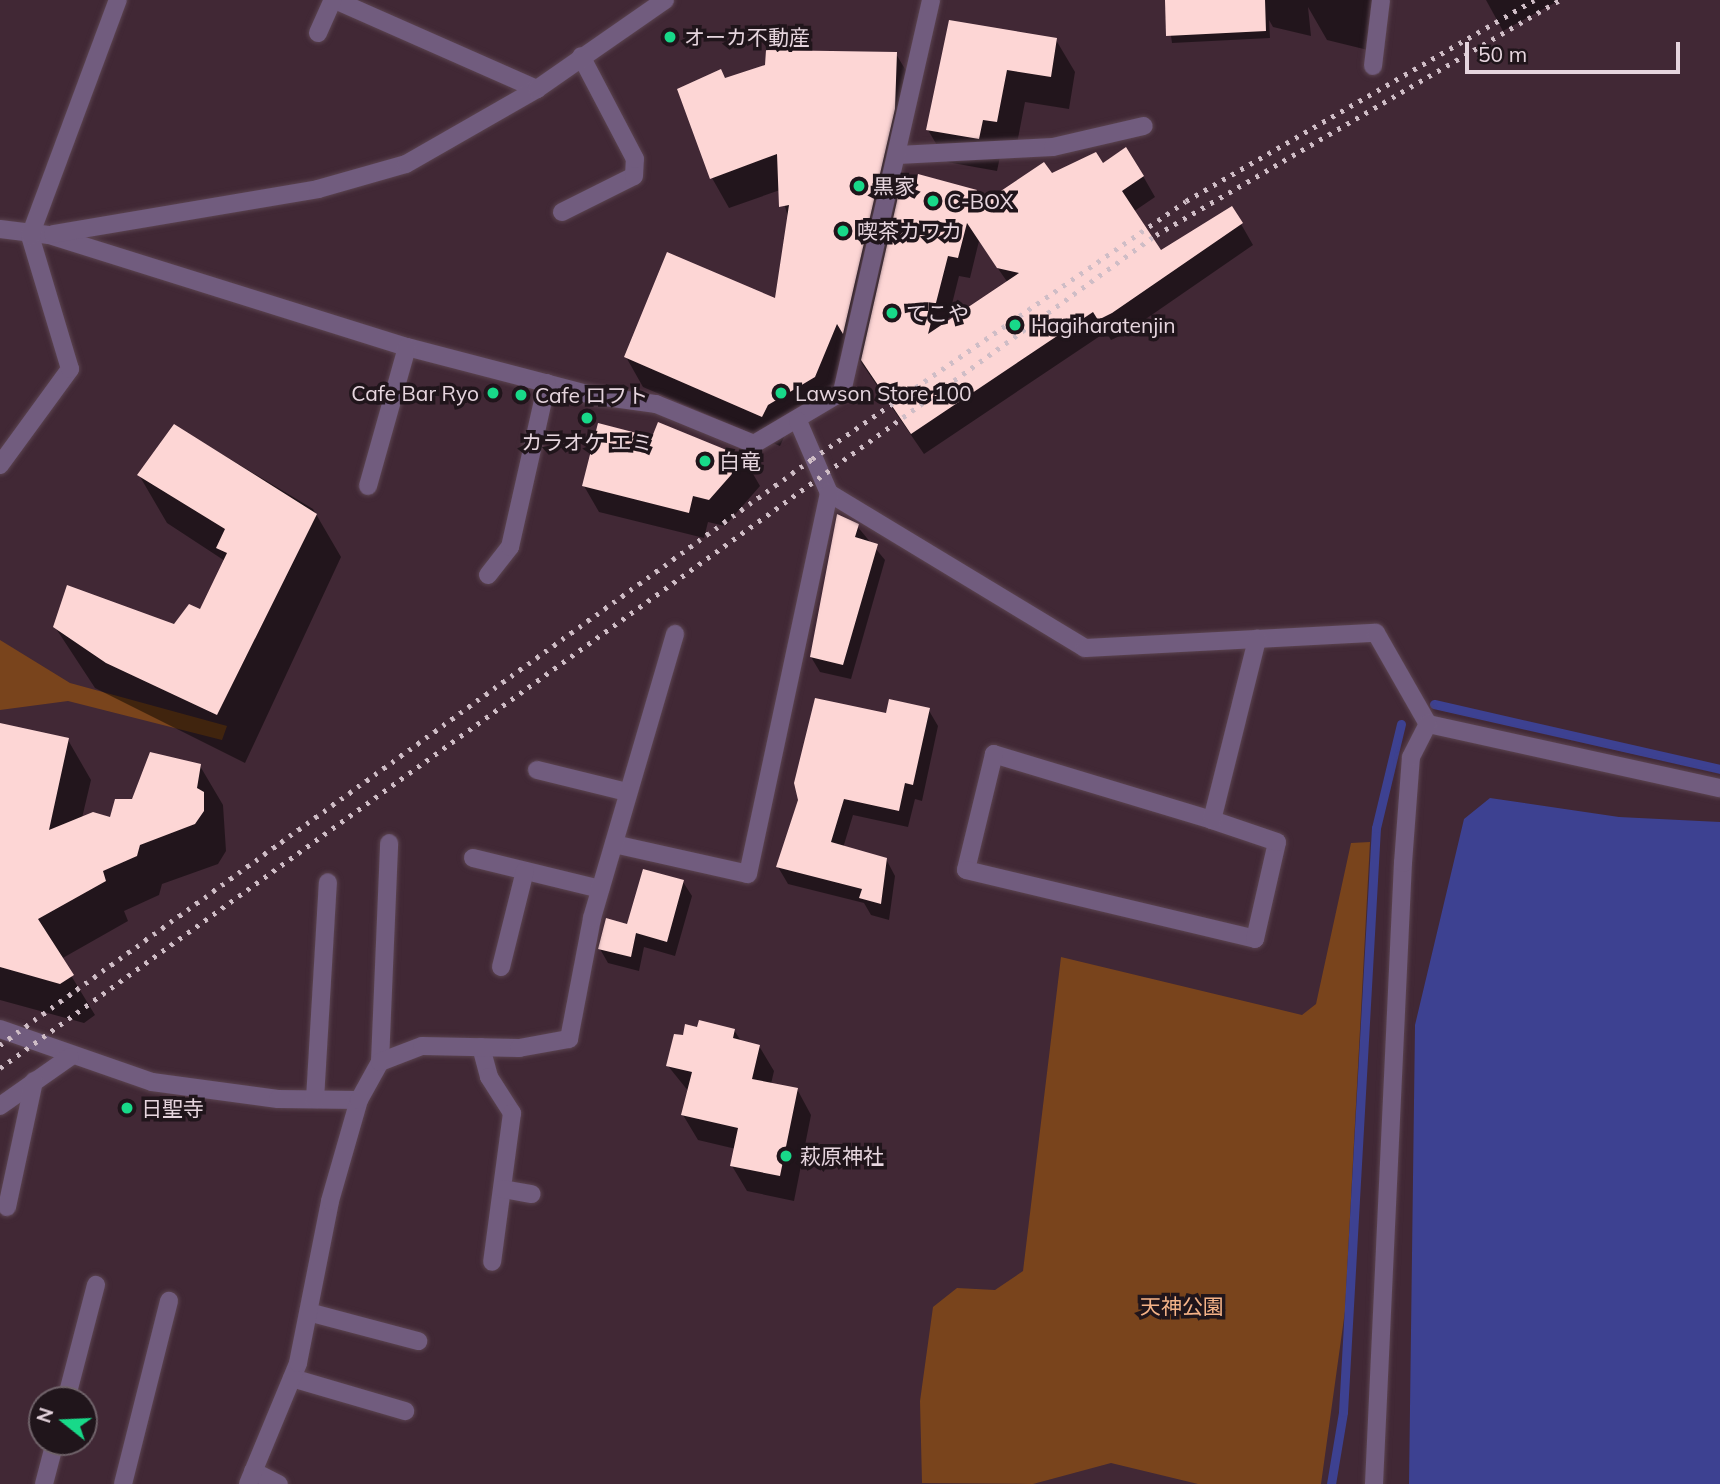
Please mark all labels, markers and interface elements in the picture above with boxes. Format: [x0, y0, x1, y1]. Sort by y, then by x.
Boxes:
place label: オーカ不動産 [684, 24, 810, 50]
scale bar [1468, 28, 1683, 72]
marker: オーカ不動産 [662, 29, 678, 45]
text: 50 m [1478, 41, 1527, 67]
place label: 黒家 [873, 173, 915, 199]
marker: 黒家 [851, 178, 867, 194]
place label: C-BOX [947, 188, 1013, 214]
marker: C-BOX [925, 193, 941, 209]
place label: 喫茶カワカ [857, 218, 962, 244]
marker: 喫茶カワカ [835, 223, 851, 239]
place label: てこや [906, 300, 969, 326]
marker: てこや [884, 305, 900, 321]
place label: Hagiharatenjin [1031, 312, 1176, 338]
marker: Hagiharatenjin [1005, 315, 1025, 335]
place label: Cafe Bar Ryo [351, 380, 479, 406]
place label: Lawson Store 100 [795, 380, 972, 406]
place label: Cafe ロフト [535, 382, 648, 408]
marker: Cafe Bar Ryo [485, 385, 501, 401]
marker: Lawson Store 100 [773, 385, 789, 401]
marker: Cafe ロフト [513, 387, 529, 403]
marker: カラオケ エミ [579, 410, 595, 426]
place label: カラオケ エミ [521, 429, 653, 455]
place label: 白竜 [719, 448, 761, 474]
marker: 白竜 [697, 453, 713, 469]
place label: 日聖寺 [141, 1095, 204, 1121]
marker: 日聖寺 [119, 1100, 135, 1116]
place label: 萩原神社 [800, 1143, 884, 1169]
marker: 萩原神社 [778, 1148, 794, 1164]
park label: 天神公園 [1140, 1293, 1224, 1319]
north arrow [28, 1386, 98, 1456]
text: N [31, 1405, 59, 1426]

